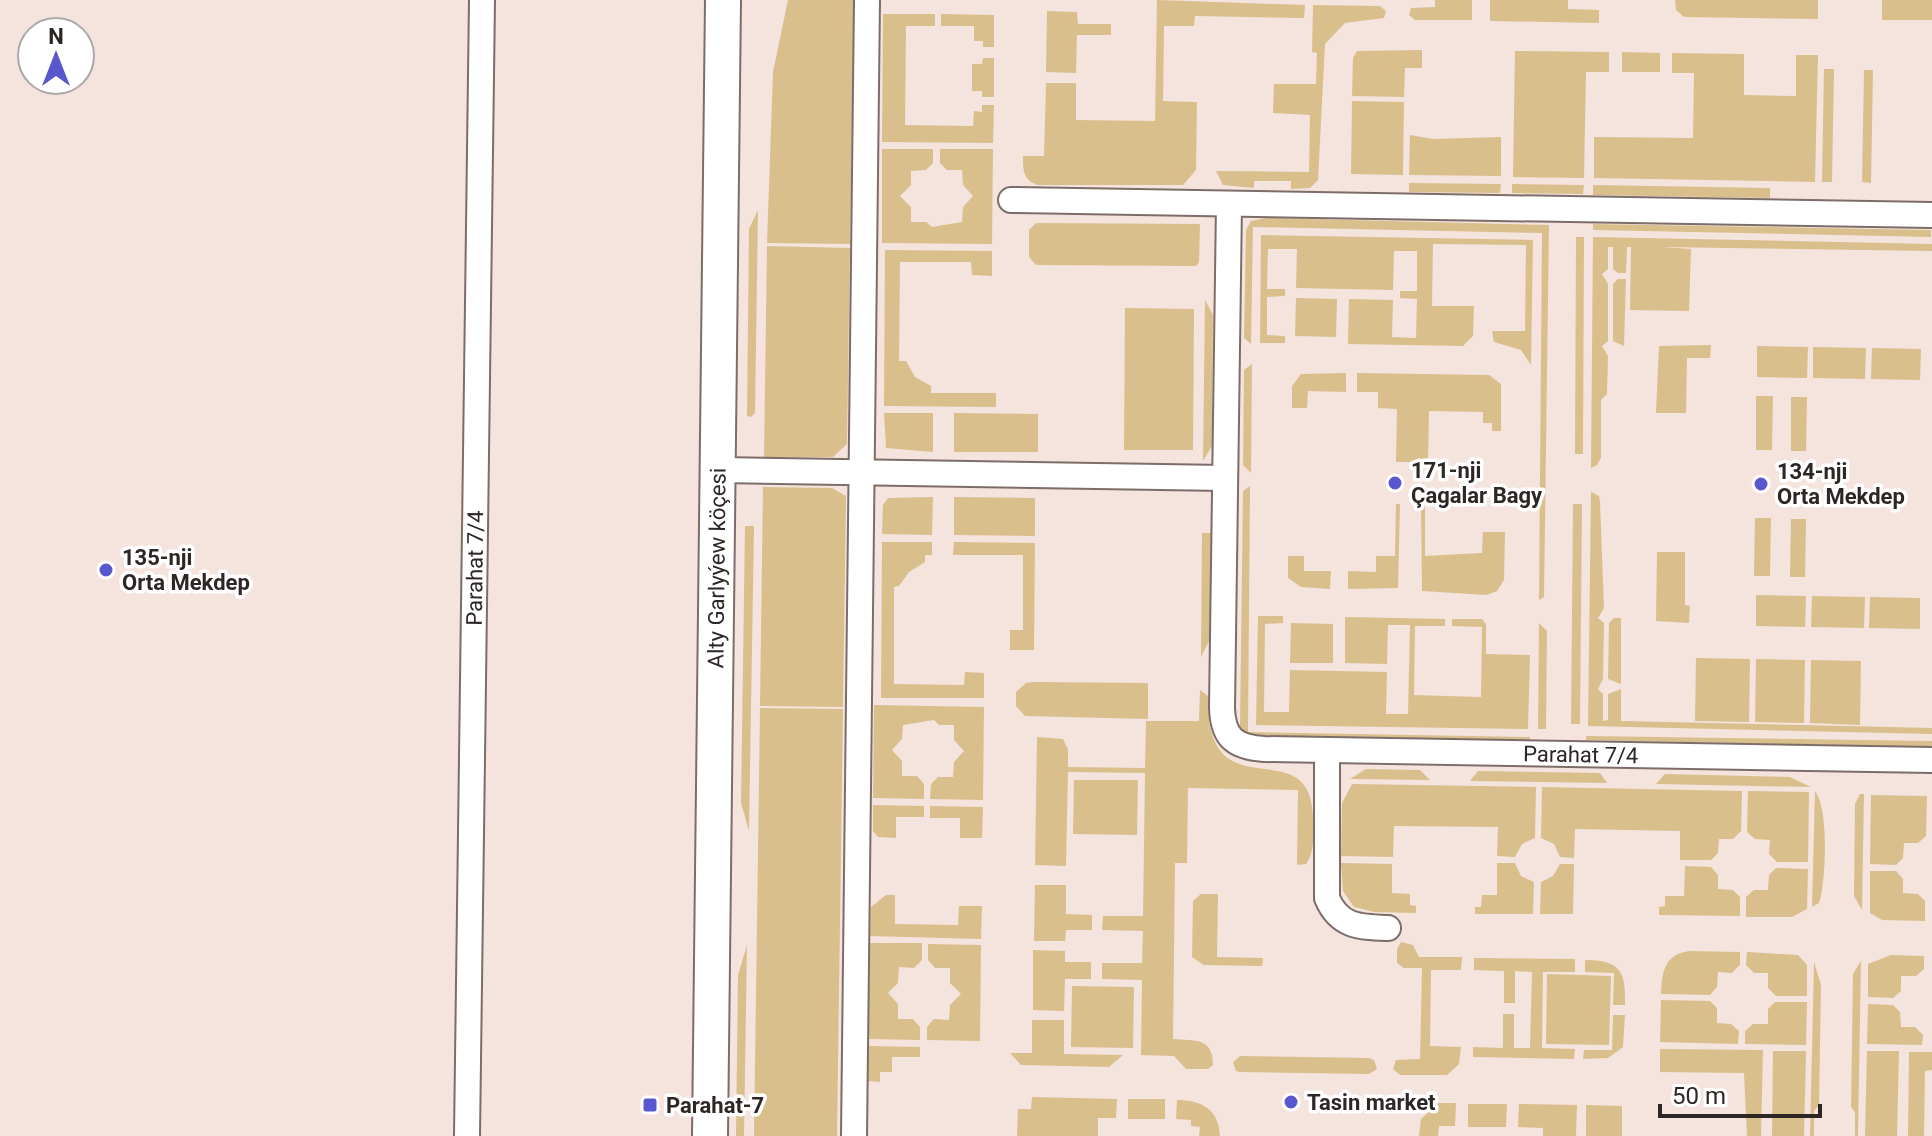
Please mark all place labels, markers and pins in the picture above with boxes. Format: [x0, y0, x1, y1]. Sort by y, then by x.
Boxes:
place label: 171-nji Çagalar Bagy [1411, 458, 1543, 508]
place label: 134-nji Orta Mekdep [1777, 459, 1905, 509]
marker: 171-nji Çagalar Bagy [1386, 474, 1404, 492]
marker: 134-nji Orta Mekdep [1752, 475, 1770, 493]
place label: 135-nji Orta Mekdep [122, 545, 250, 595]
marker: 135-nji Orta Mekdep [97, 561, 115, 579]
place label: Tasin market [1307, 1090, 1436, 1115]
place label: Parahat-7 [666, 1093, 764, 1118]
marker: Tasin market [1282, 1093, 1300, 1111]
marker: Parahat-7 [641, 1096, 659, 1114]

